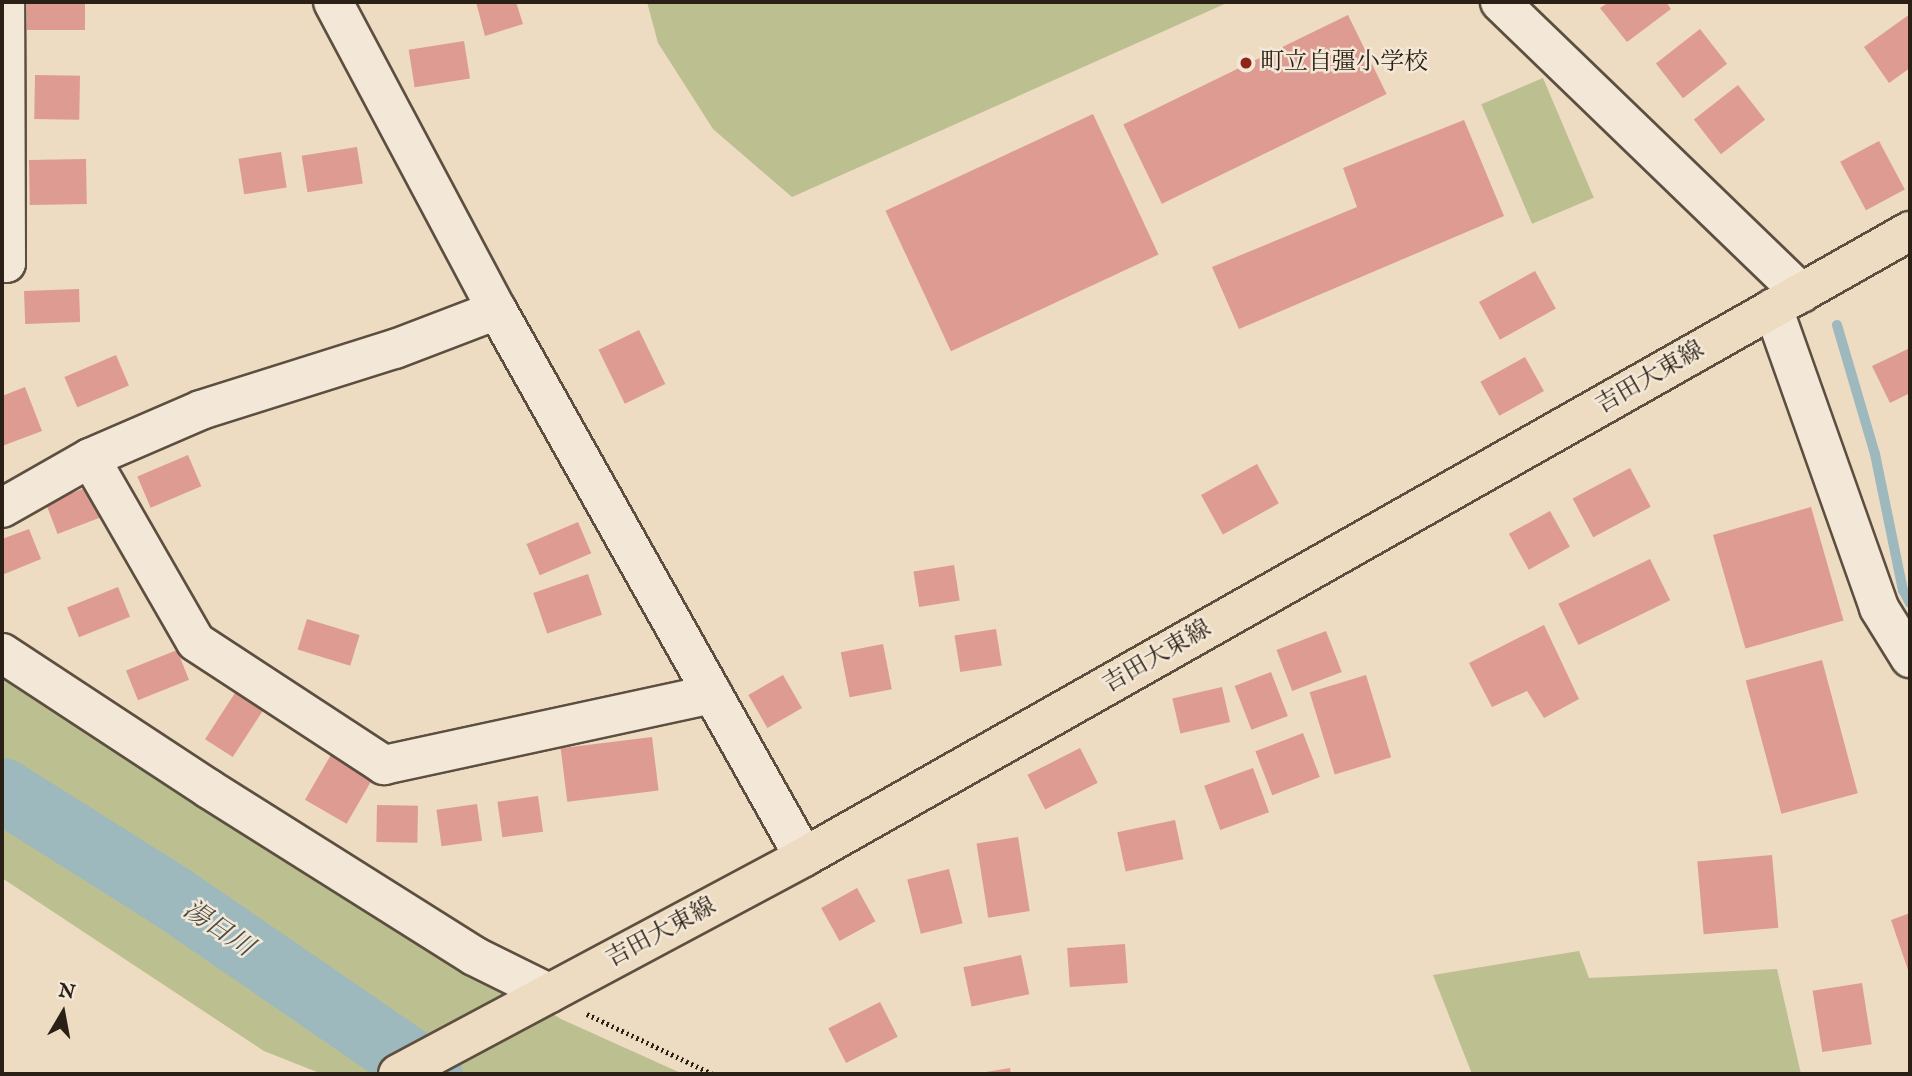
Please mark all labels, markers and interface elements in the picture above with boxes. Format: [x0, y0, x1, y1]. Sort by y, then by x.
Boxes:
place label: 町立自彊小学校 [1260, 49, 1428, 77]
marker: 町立自彊小学校 [1238, 55, 1254, 71]
street label: 吉田大東線 [1591, 336, 1709, 420]
street label: 吉田大東線 [1098, 615, 1216, 699]
street label: 吉田大東線 [601, 892, 721, 974]
water label: 湯日川 [177, 894, 259, 964]
north arrow [28, 978, 98, 1048]
text: N [56, 979, 77, 1006]

